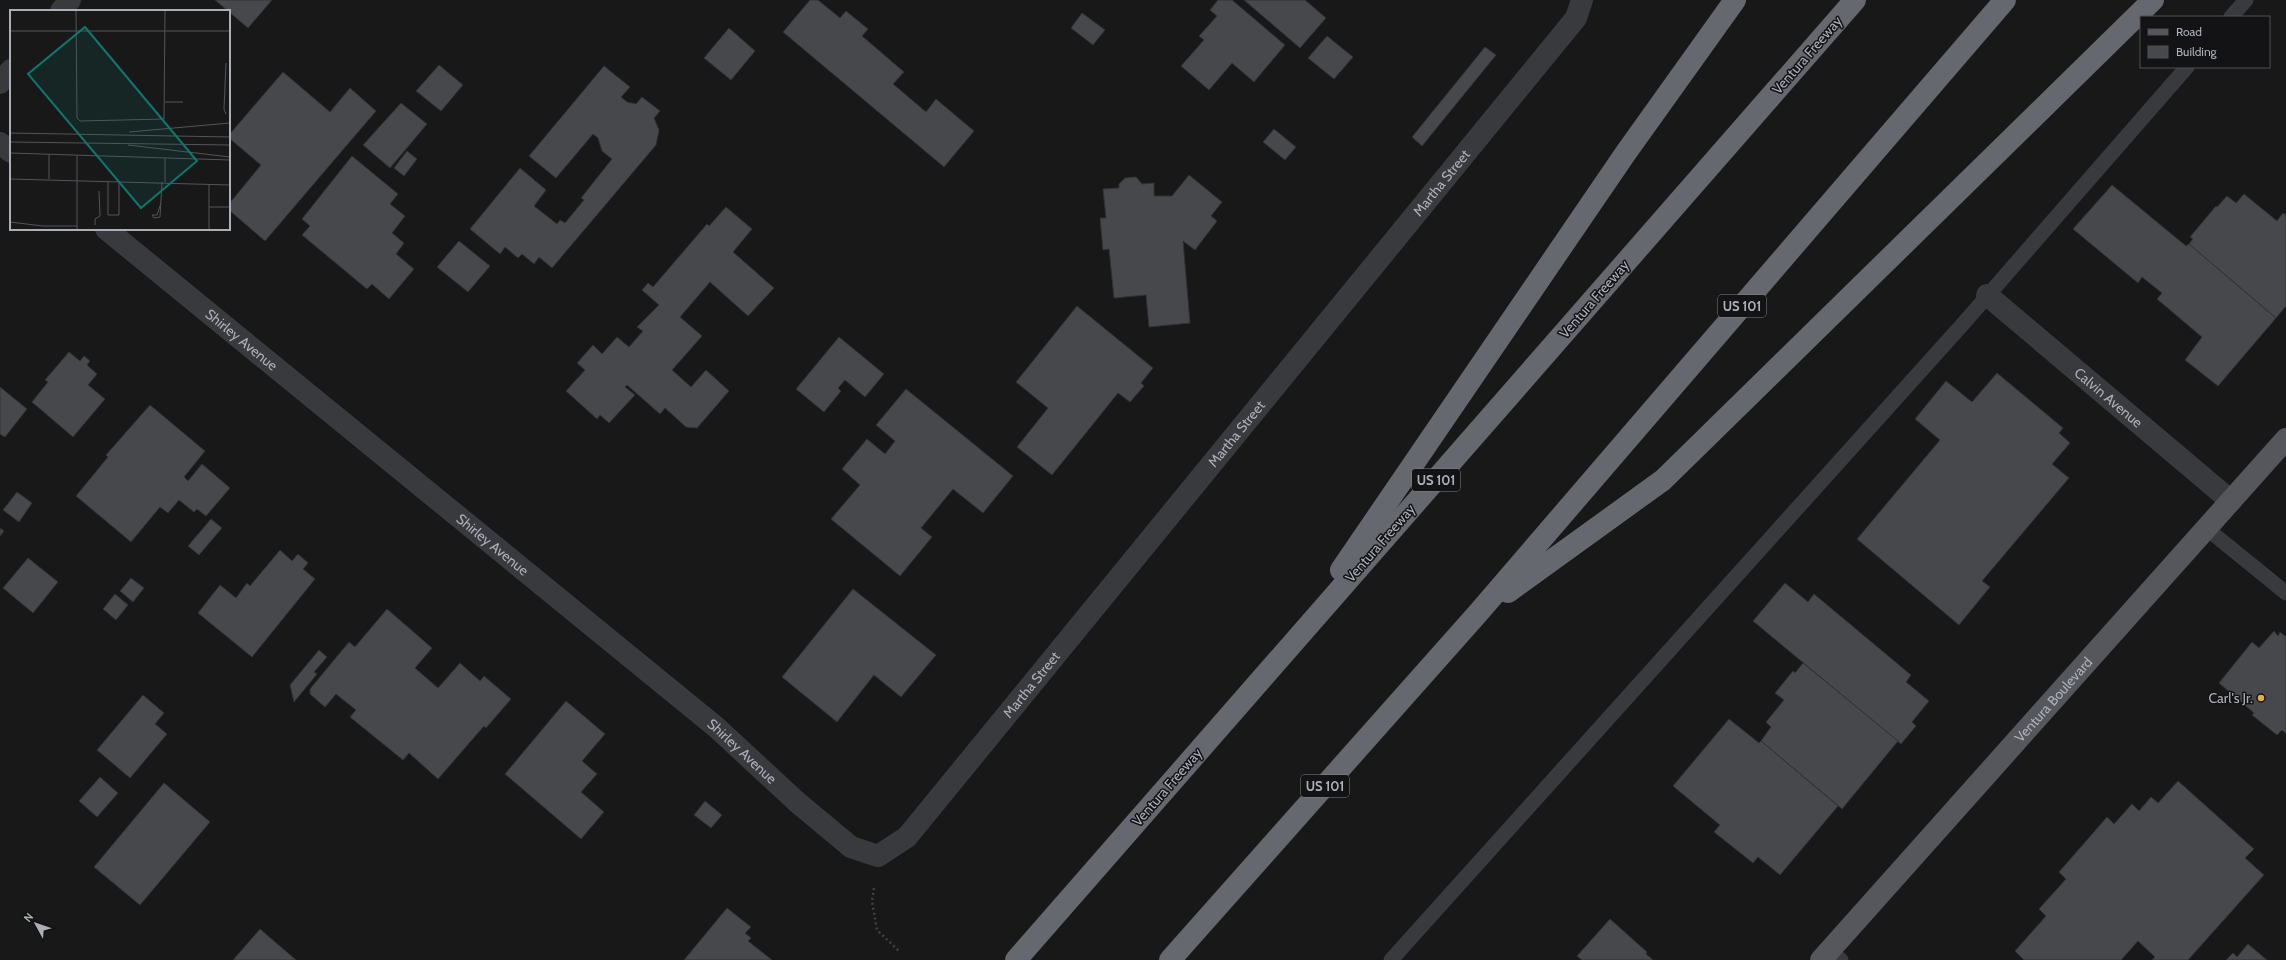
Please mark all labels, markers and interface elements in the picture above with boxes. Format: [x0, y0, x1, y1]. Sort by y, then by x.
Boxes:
inset map [10, 10, 230, 230]
street label: Ventura Freeway [1768, 12, 1846, 98]
legend [2140, 16, 2270, 68]
text: Road [2176, 24, 2202, 39]
text: Building [2176, 44, 2218, 59]
street label: Martha Street [1409, 146, 1474, 220]
street label: Ventura Freeway [1555, 256, 1633, 342]
road number: US 101 [1718, 295, 1766, 317]
street label: Shirley Avenue [202, 305, 281, 374]
street label: Calvin Avenue [2071, 364, 2146, 431]
street label: Martha Street [1204, 397, 1269, 471]
road number: US 101 [1412, 469, 1460, 491]
street label: Ventura Freeway [1341, 500, 1419, 586]
street label: Shirley Avenue [453, 510, 532, 579]
street label: Martha Street [999, 647, 1064, 722]
street label: Ventura Boulevard [2011, 653, 2096, 746]
place label: Carl's Jr. [2208, 689, 2253, 707]
marker: Carl's Jr. [2256, 693, 2266, 703]
street label: Shirley Avenue [704, 715, 781, 788]
street label: Ventura Freeway [1128, 744, 1206, 830]
road number: US 101 [1301, 775, 1349, 797]
north arrow [16, 904, 56, 944]
text: N [20, 910, 36, 925]

